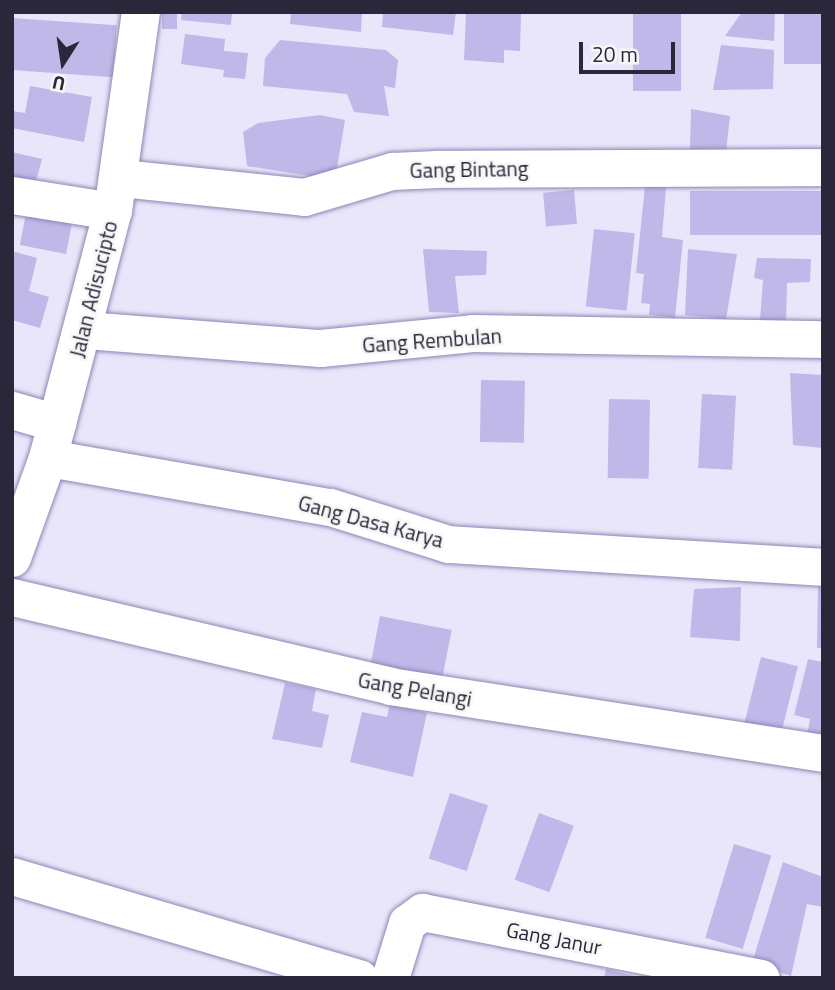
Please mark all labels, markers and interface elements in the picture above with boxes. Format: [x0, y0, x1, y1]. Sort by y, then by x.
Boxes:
north arrow [28, 28, 98, 98]
scale bar [583, 28, 679, 72]
text: 20 m [592, 38, 638, 70]
text: U [49, 69, 68, 100]
street label: Gang Bintang [409, 155, 529, 183]
street label: Jalan Adisucipto [64, 218, 122, 360]
street label: Gang Rembulan [361, 323, 503, 357]
street label: Gang Dasa Karya [296, 490, 446, 552]
street label: Gang Pelangi [356, 667, 474, 711]
street label: Gang Janur [504, 916, 604, 960]

